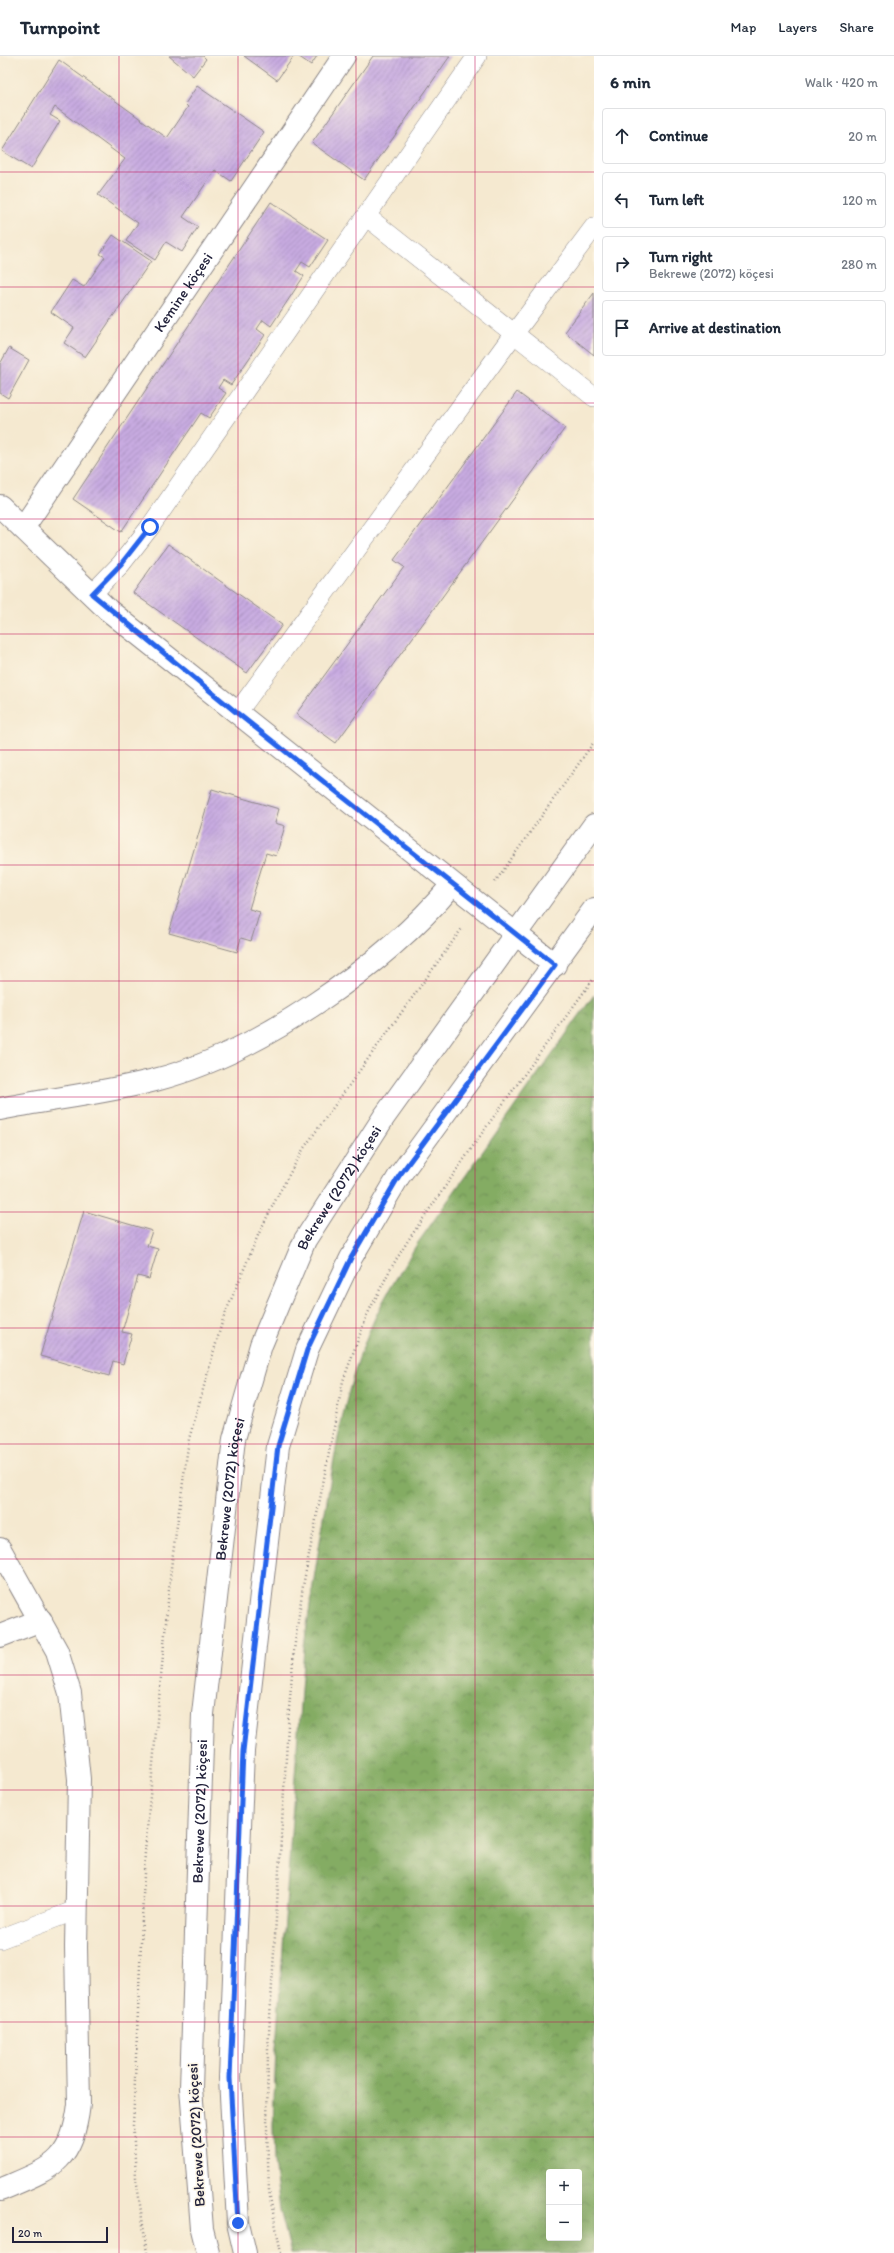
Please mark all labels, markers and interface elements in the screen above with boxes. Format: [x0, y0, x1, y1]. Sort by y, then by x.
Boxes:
text: Turnpoint [20, 16, 100, 39]
text: Map [731, 19, 756, 36]
text: Layers [778, 19, 817, 36]
text: Share [839, 19, 874, 36]
text: 6 min [610, 72, 651, 92]
text: Walk · 420 m [805, 75, 878, 90]
icon: ahead [611, 125, 633, 147]
text: Continue [649, 127, 708, 145]
text: 20 m [848, 129, 877, 144]
icon: left [611, 189, 633, 211]
text: Turn left [649, 191, 704, 209]
text: 120 m [842, 193, 877, 208]
text: Turn right [649, 248, 713, 266]
street label: Kemine köçesi [150, 249, 217, 335]
icon: right [611, 253, 633, 275]
text: 280 m [841, 257, 877, 272]
text: Bekrewe (2072) köçesi [649, 266, 774, 281]
icon: arrive [611, 317, 633, 339]
text: Arrive at destination [649, 319, 781, 337]
route start [141, 518, 159, 536]
street label: Bekrewe (2072) köçesi [293, 1122, 385, 1253]
street label: Bekrewe (2072) köçesi [211, 1415, 249, 1561]
street label: Bekrewe (2072) köçesi [189, 1739, 211, 1884]
street label: Bekrewe (2072) köçesi [183, 2063, 209, 2207]
map controls [546, 2169, 582, 2241]
button: + [546, 2169, 582, 2205]
button: − [546, 2205, 582, 2241]
route end [229, 2214, 247, 2232]
scale bar [12, 2225, 108, 2244]
text: 20 m [18, 2227, 42, 2240]

